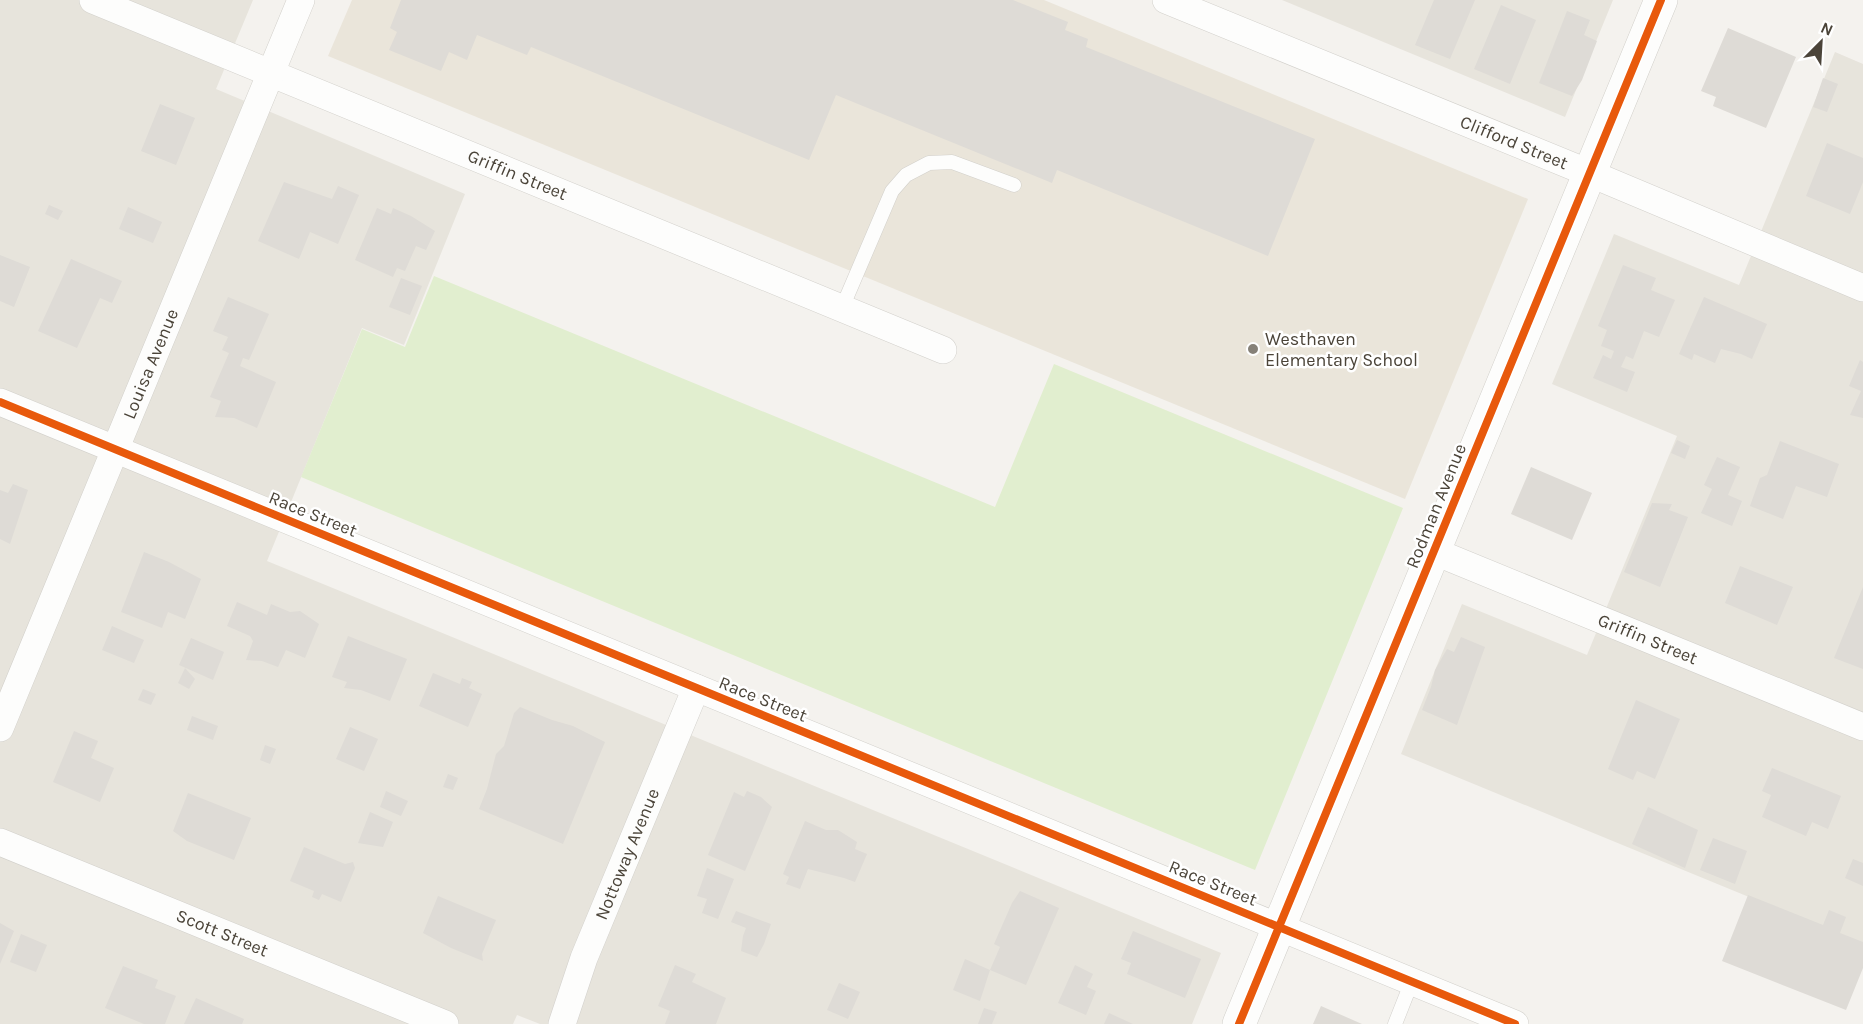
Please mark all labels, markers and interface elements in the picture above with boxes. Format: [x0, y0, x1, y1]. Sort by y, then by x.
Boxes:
north arrow [1791, 12, 1851, 72]
text: N [1818, 18, 1836, 40]
street label: Clifford Street [1457, 110, 1571, 174]
street label: Griffin Street [464, 144, 571, 205]
street label: Louisa Avenue [118, 305, 183, 422]
place label: Westhaven Elementary School [1265, 328, 1418, 371]
marker: Westhaven Elementary School [1246, 342, 1260, 356]
street label: Rodman Avenue [1401, 440, 1471, 572]
street label: Race Street [266, 486, 361, 542]
street label: Griffin Street [1595, 609, 1701, 669]
street label: Race Street [716, 671, 811, 727]
street label: Nottoway Avenue [590, 785, 664, 923]
street label: Race Street [1166, 855, 1261, 911]
street label: Scott Street [173, 904, 272, 962]

